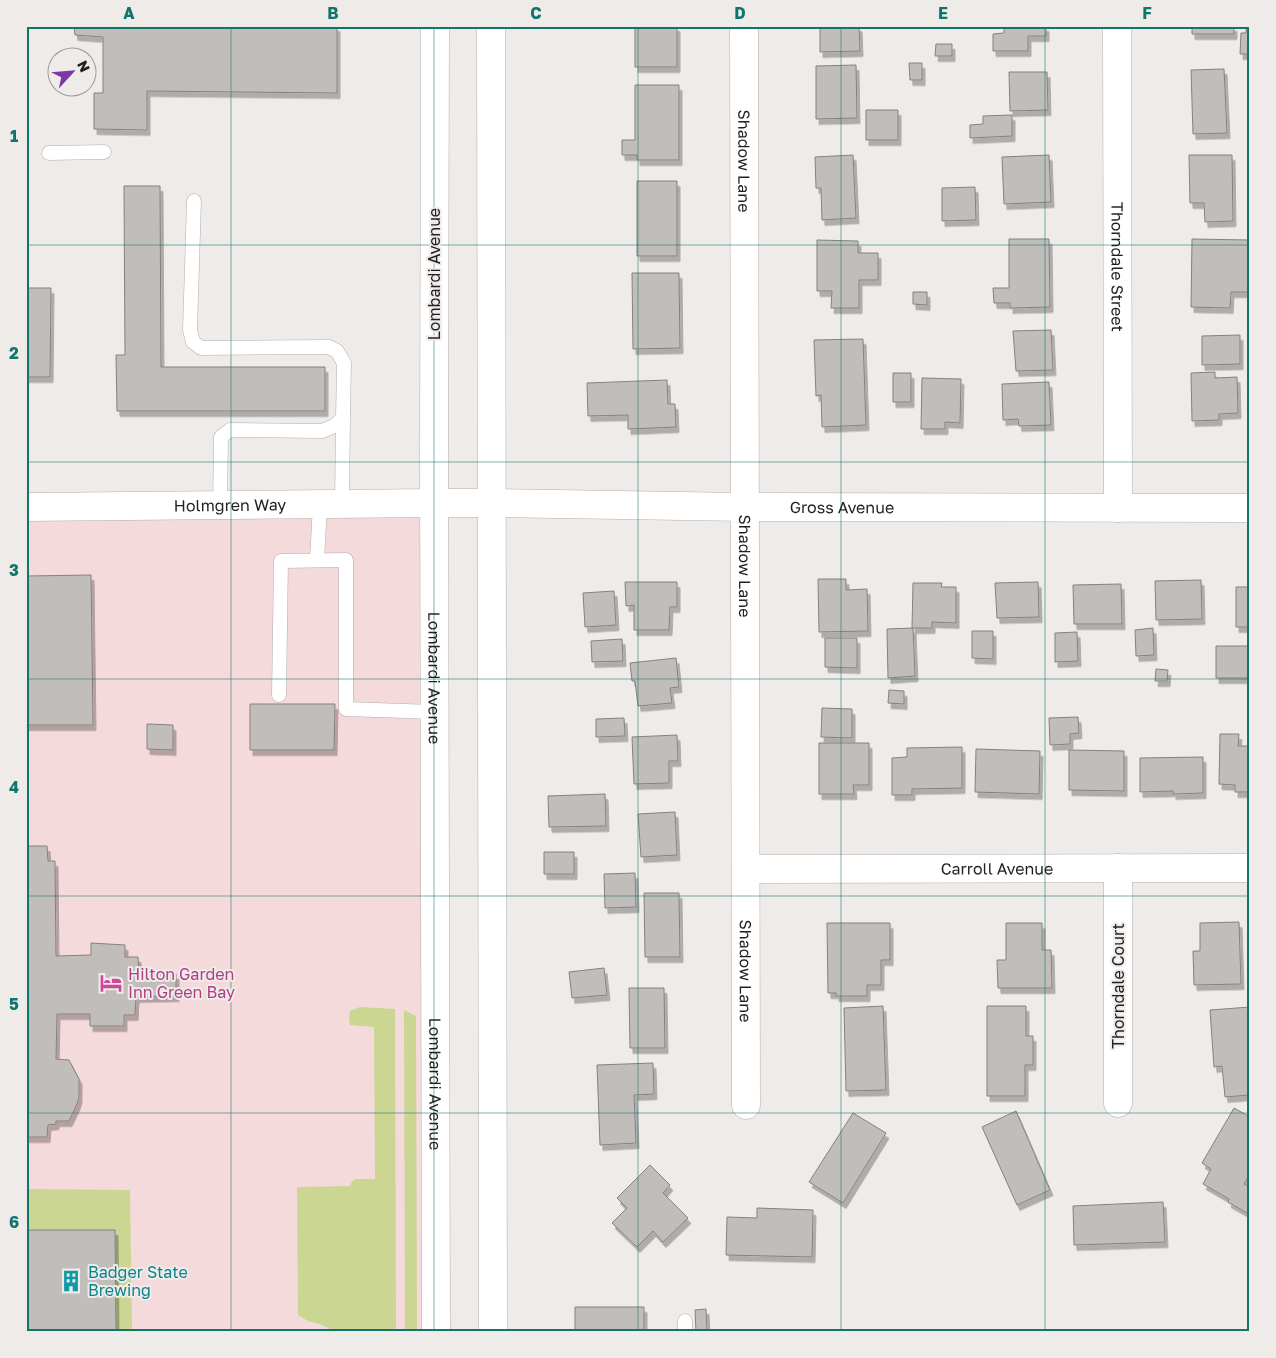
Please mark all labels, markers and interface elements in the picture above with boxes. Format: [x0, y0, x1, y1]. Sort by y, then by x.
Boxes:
text: A [123, 3, 135, 23]
text: B [327, 3, 339, 23]
text: C [530, 3, 542, 23]
text: D [734, 3, 746, 23]
text: E [938, 3, 948, 23]
text: F [1142, 3, 1152, 23]
north arrow [48, 48, 98, 98]
text: N [74, 58, 94, 75]
street label: Shadow Lane [734, 110, 754, 212]
text: 1 [10, 126, 18, 146]
street label: Thorndale Street [1107, 202, 1128, 332]
street label: Lombardi Avenue [424, 208, 444, 340]
text: 2 [9, 343, 19, 363]
street label: Holmgren Way [174, 494, 286, 516]
street label: Gross Avenue [790, 497, 894, 517]
street label: Shadow Lane [735, 515, 755, 617]
text: 3 [9, 560, 19, 580]
street label: Lombardi Avenue [424, 612, 445, 744]
text: 4 [9, 777, 19, 797]
street label: Carroll Avenue [941, 858, 1053, 879]
street label: Shadow Lane [736, 920, 756, 1022]
street label: Thorndale Court [1108, 923, 1128, 1049]
place label: Hilton Garden Inn Green Bay [128, 964, 235, 1002]
hotel icon: Hilton Garden Inn Green Bay [98, 970, 124, 996]
text: 5 [9, 994, 19, 1014]
street label: Lombardi Avenue [425, 1018, 446, 1150]
text: 6 [9, 1212, 19, 1232]
place label: Badger State Brewing [88, 1262, 188, 1300]
building icon: Badger State Brewing [58, 1268, 84, 1294]

